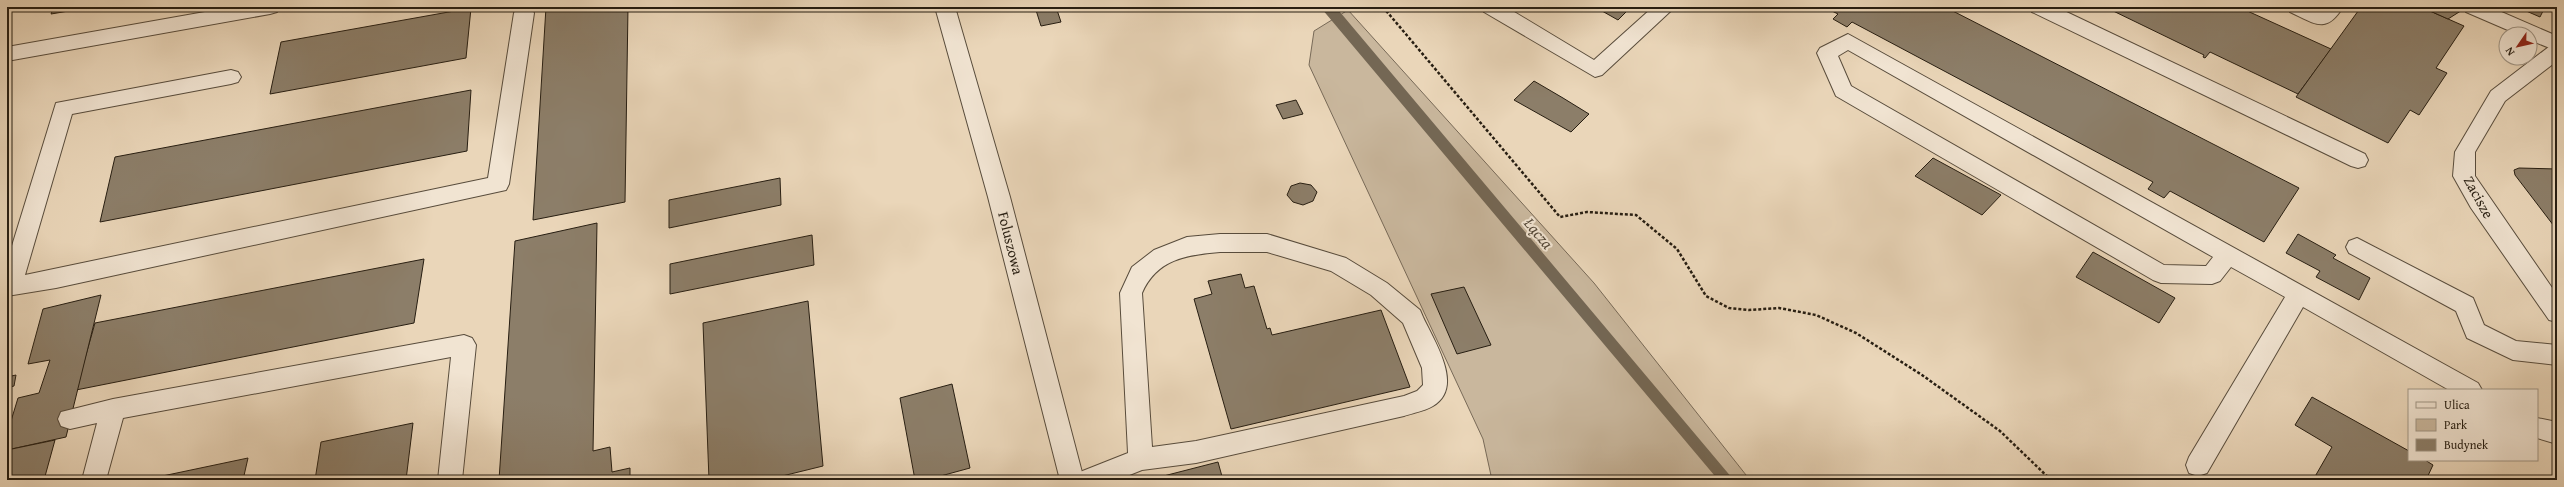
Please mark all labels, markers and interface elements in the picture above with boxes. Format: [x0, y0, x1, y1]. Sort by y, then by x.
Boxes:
north arrow [2498, 26, 2538, 66]
text: N [2501, 44, 2518, 59]
street label: Zacisze [2459, 172, 2499, 222]
street label: Foluszowa [993, 209, 1029, 277]
water label: Łącza [1518, 211, 1560, 254]
legend [2408, 389, 2538, 461]
text: Ulica [2444, 396, 2470, 413]
text: Park [2444, 416, 2468, 433]
text: Budynek [2444, 436, 2489, 453]

